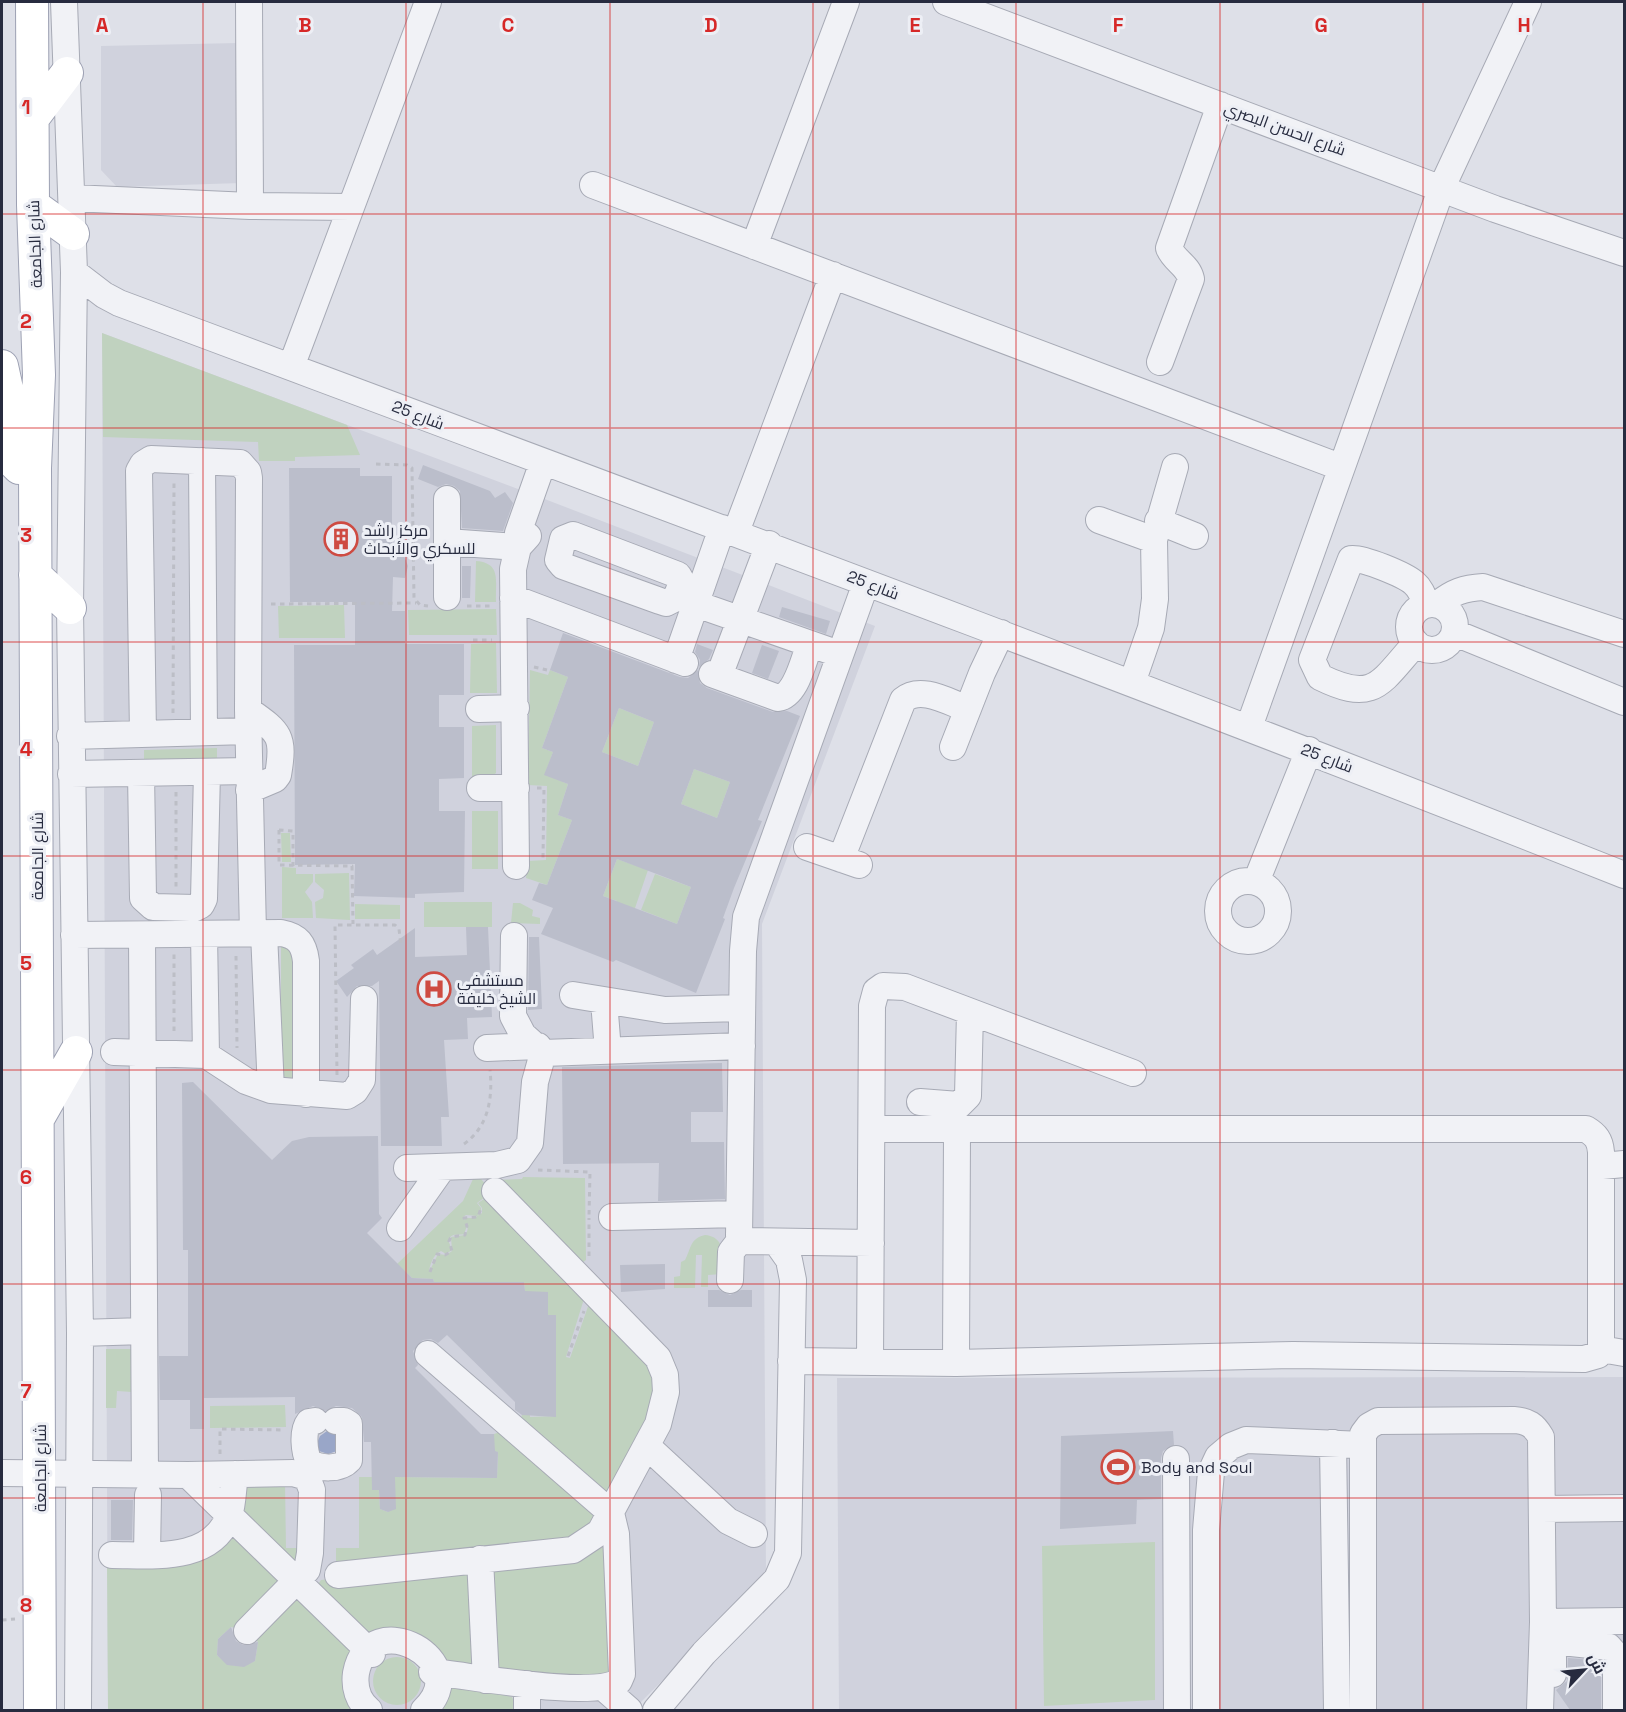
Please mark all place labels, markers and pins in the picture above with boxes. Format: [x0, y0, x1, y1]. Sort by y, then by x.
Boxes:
place label: مركز راشد للسكري والأبحاث [364, 520, 475, 562]
building icon: مركز راشد للسكري والأبحاث [323, 521, 359, 557]
place label: مستشفى الشيخ خليفة [457, 970, 536, 1010]
hospital icon: مستشفى الشيخ خليفة [416, 971, 452, 1007]
sports icon: Body and Soul [1100, 1449, 1136, 1485]
place label: Body and Soul [1141, 1457, 1253, 1478]

